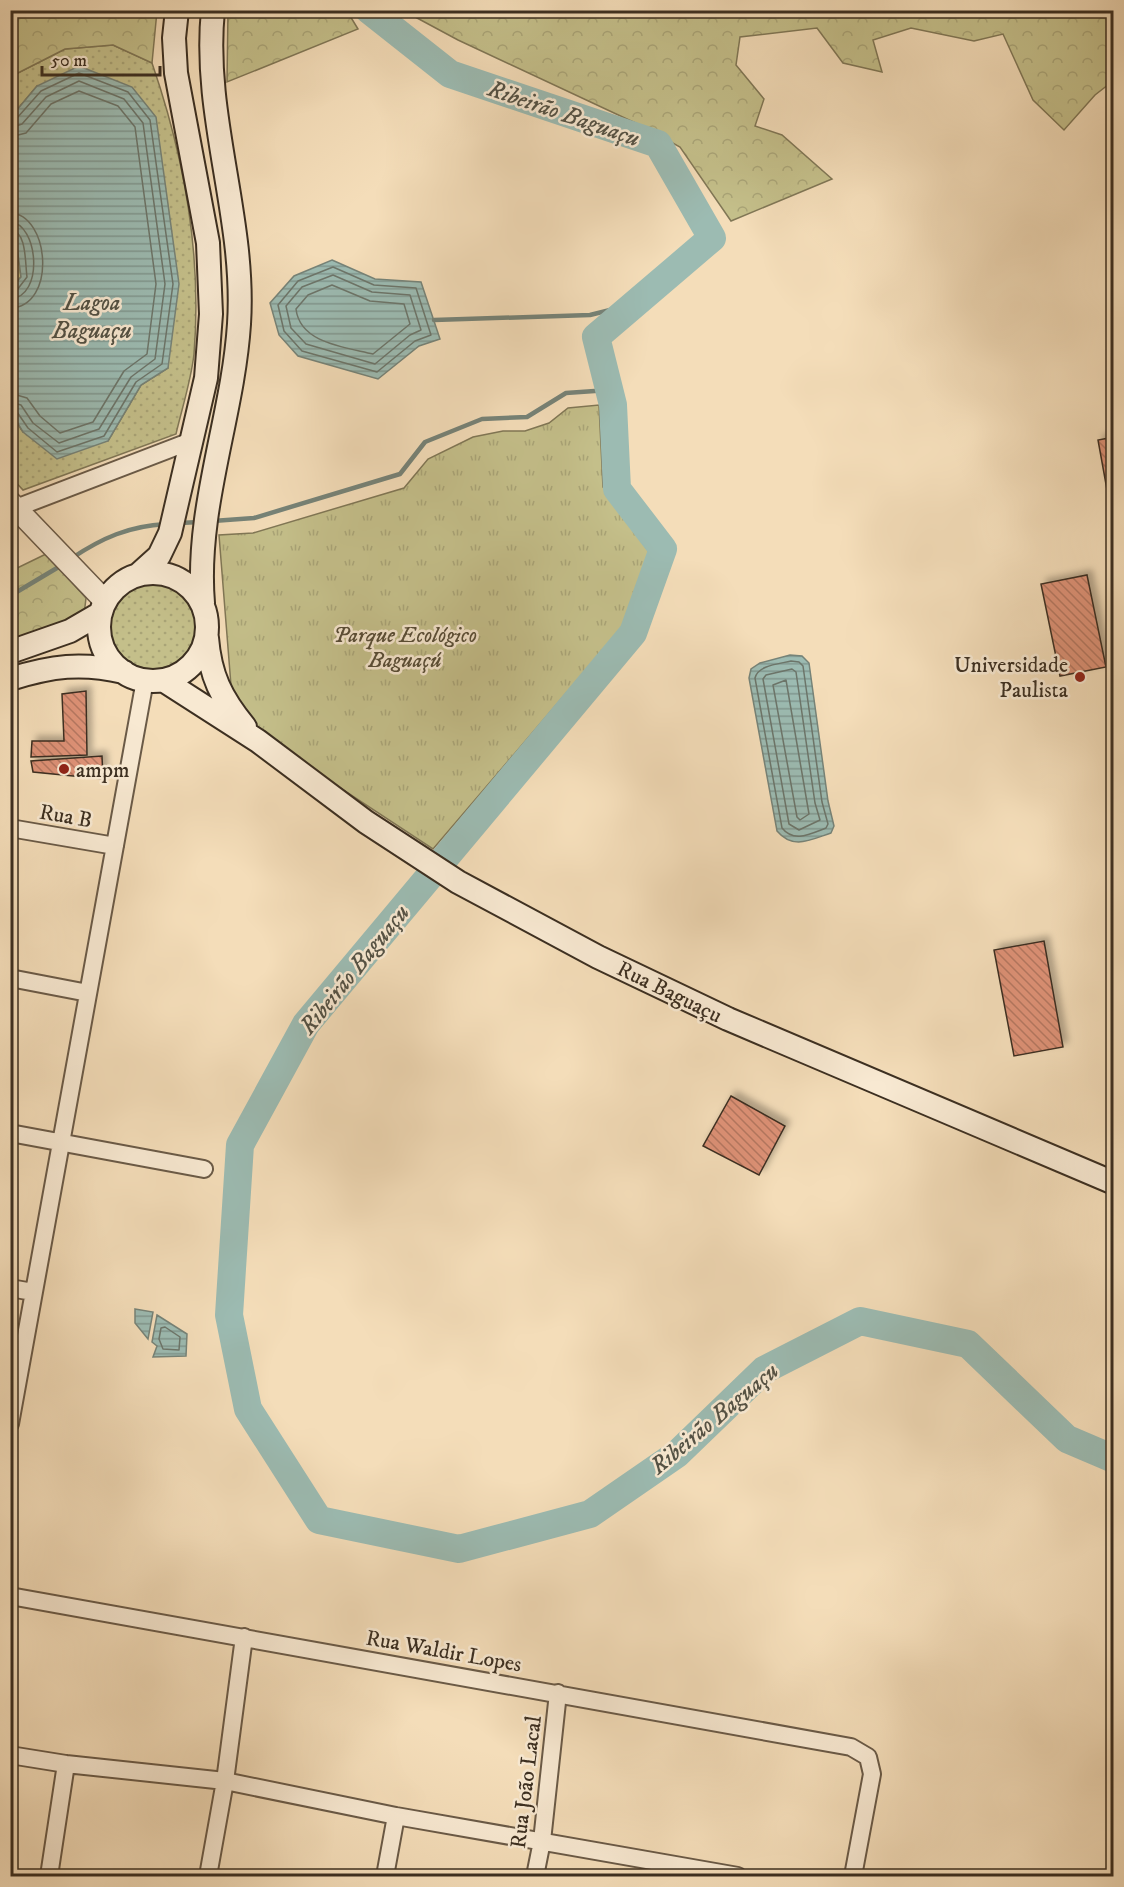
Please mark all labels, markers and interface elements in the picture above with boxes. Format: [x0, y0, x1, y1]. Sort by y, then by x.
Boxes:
scale bar [42, 39, 160, 77]
text: 50 m [51, 50, 87, 72]
water label: Ribeirão Baguaçu [483, 74, 644, 154]
water label: Lagoa Baguaçu [51, 288, 132, 346]
park label: Parque Ecológico Baguaçú [333, 622, 477, 674]
place label: Universidade Paulista [954, 652, 1069, 704]
marker: Universidade Paulista [1073, 670, 1087, 684]
place label: ampm [76, 757, 129, 784]
marker: ampm [57, 762, 71, 776]
street label: Rua B [37, 799, 94, 834]
water label: Ribeirão Baguaçu [292, 898, 416, 1042]
street label: Rua Baguaçu [612, 955, 726, 1029]
water label: Ribeirão Baguaçu [643, 1356, 785, 1482]
street label: Rua Waldir Lopes [364, 1624, 524, 1678]
street label: Rua João Lacal [505, 1714, 548, 1850]

